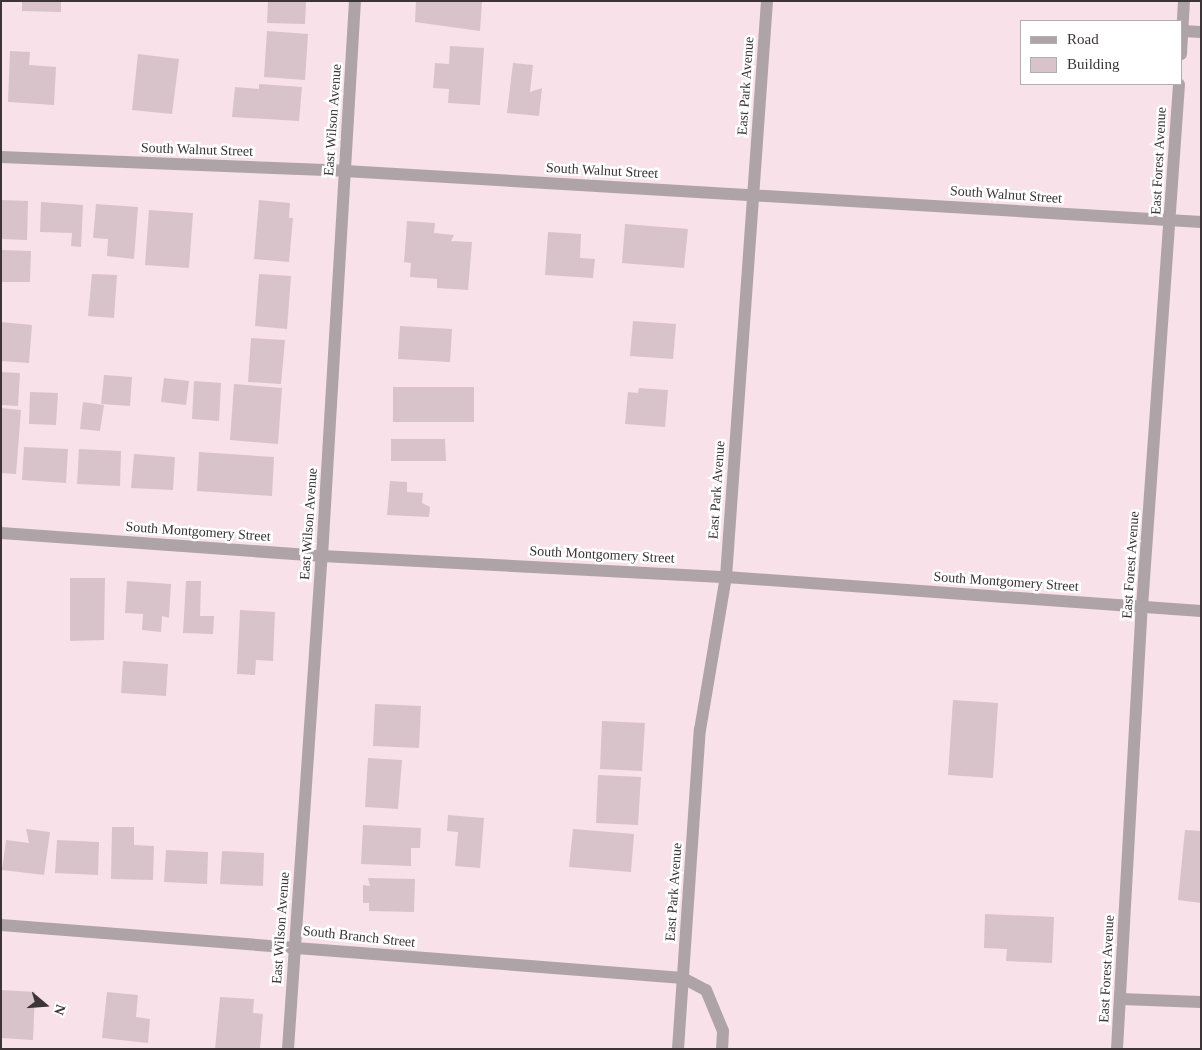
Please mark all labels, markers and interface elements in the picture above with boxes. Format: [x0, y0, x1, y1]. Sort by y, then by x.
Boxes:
legend [1020, 20, 1182, 85]
text: Road [1067, 31, 1099, 47]
street label: East Park Avenue [734, 36, 758, 136]
text: Building [1067, 56, 1120, 72]
street label: East Wilson Avenue [321, 63, 345, 177]
street label: East Forest Avenue [1148, 106, 1170, 216]
street label: South Walnut Street [141, 140, 253, 160]
street label: South Walnut Street [545, 160, 659, 182]
street label: South Walnut Street [949, 183, 1063, 207]
street label: East Park Avenue [705, 440, 729, 540]
street label: East Wilson Avenue [297, 467, 321, 581]
street label: East Forest Avenue [1119, 510, 1143, 620]
street label: South Montgomery Street [125, 519, 271, 545]
street label: South Montgomery Street [529, 543, 675, 567]
street label: South Montgomery Street [933, 569, 1079, 595]
street label: East Park Avenue [662, 842, 686, 942]
street label: East Wilson Avenue [269, 871, 293, 985]
street label: East Forest Avenue [1096, 914, 1118, 1024]
street label: South Branch Street [302, 923, 416, 951]
north arrow [20, 980, 70, 1030]
text: N [51, 1003, 68, 1017]

